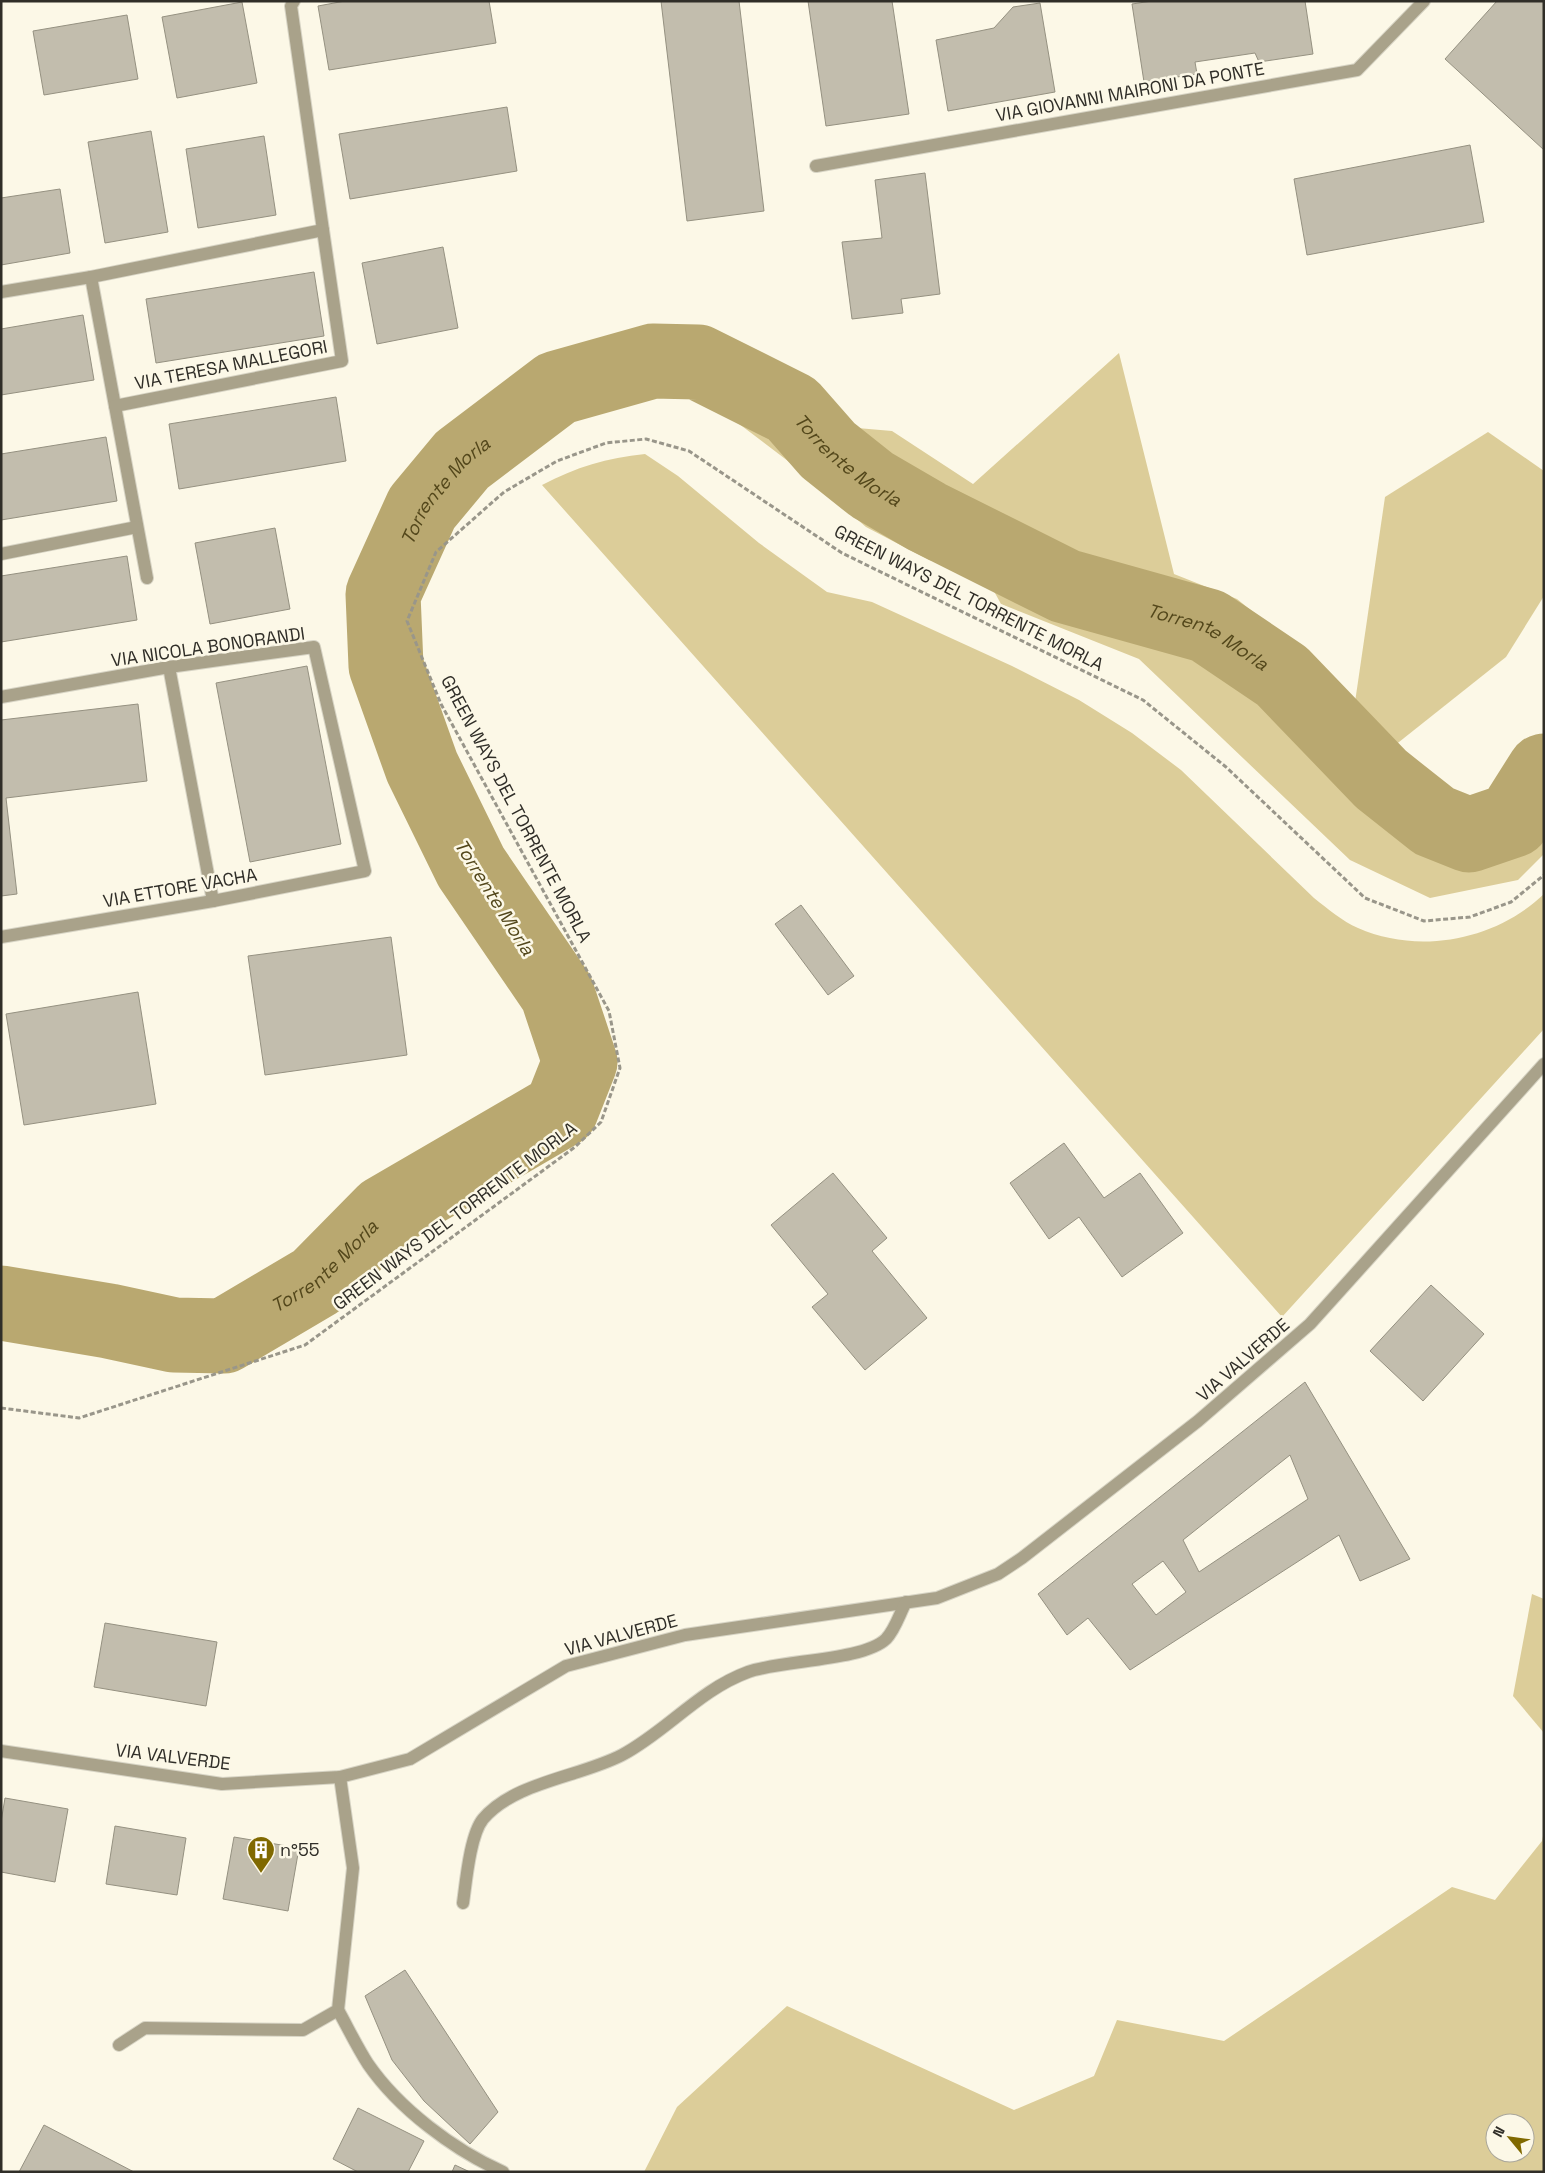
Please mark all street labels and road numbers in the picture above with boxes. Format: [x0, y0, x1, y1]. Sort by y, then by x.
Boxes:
street label: VIA GIOVANNI MAIRONI DA PONTE [994, 57, 1266, 126]
street label: VIA TERESA MALLEGORI [132, 335, 329, 395]
street label: GREEN WAYS DEL TORRENTE MORLA [831, 519, 1108, 676]
street label: VIA NICOLA BONORANDI [109, 622, 306, 672]
street label: GREEN WAYS DEL TORRENTE MORLA [436, 671, 597, 946]
street label: VIA ETTORE VACHA [101, 863, 259, 912]
street label: GREEN WAYS DEL TORRENTE MORLA [328, 1116, 581, 1315]
street label: VIA VALVERDE [1191, 1313, 1294, 1406]
street label: VIA VALVERDE [562, 1608, 680, 1661]
street label: VIA VALVERDE [114, 1738, 232, 1775]

